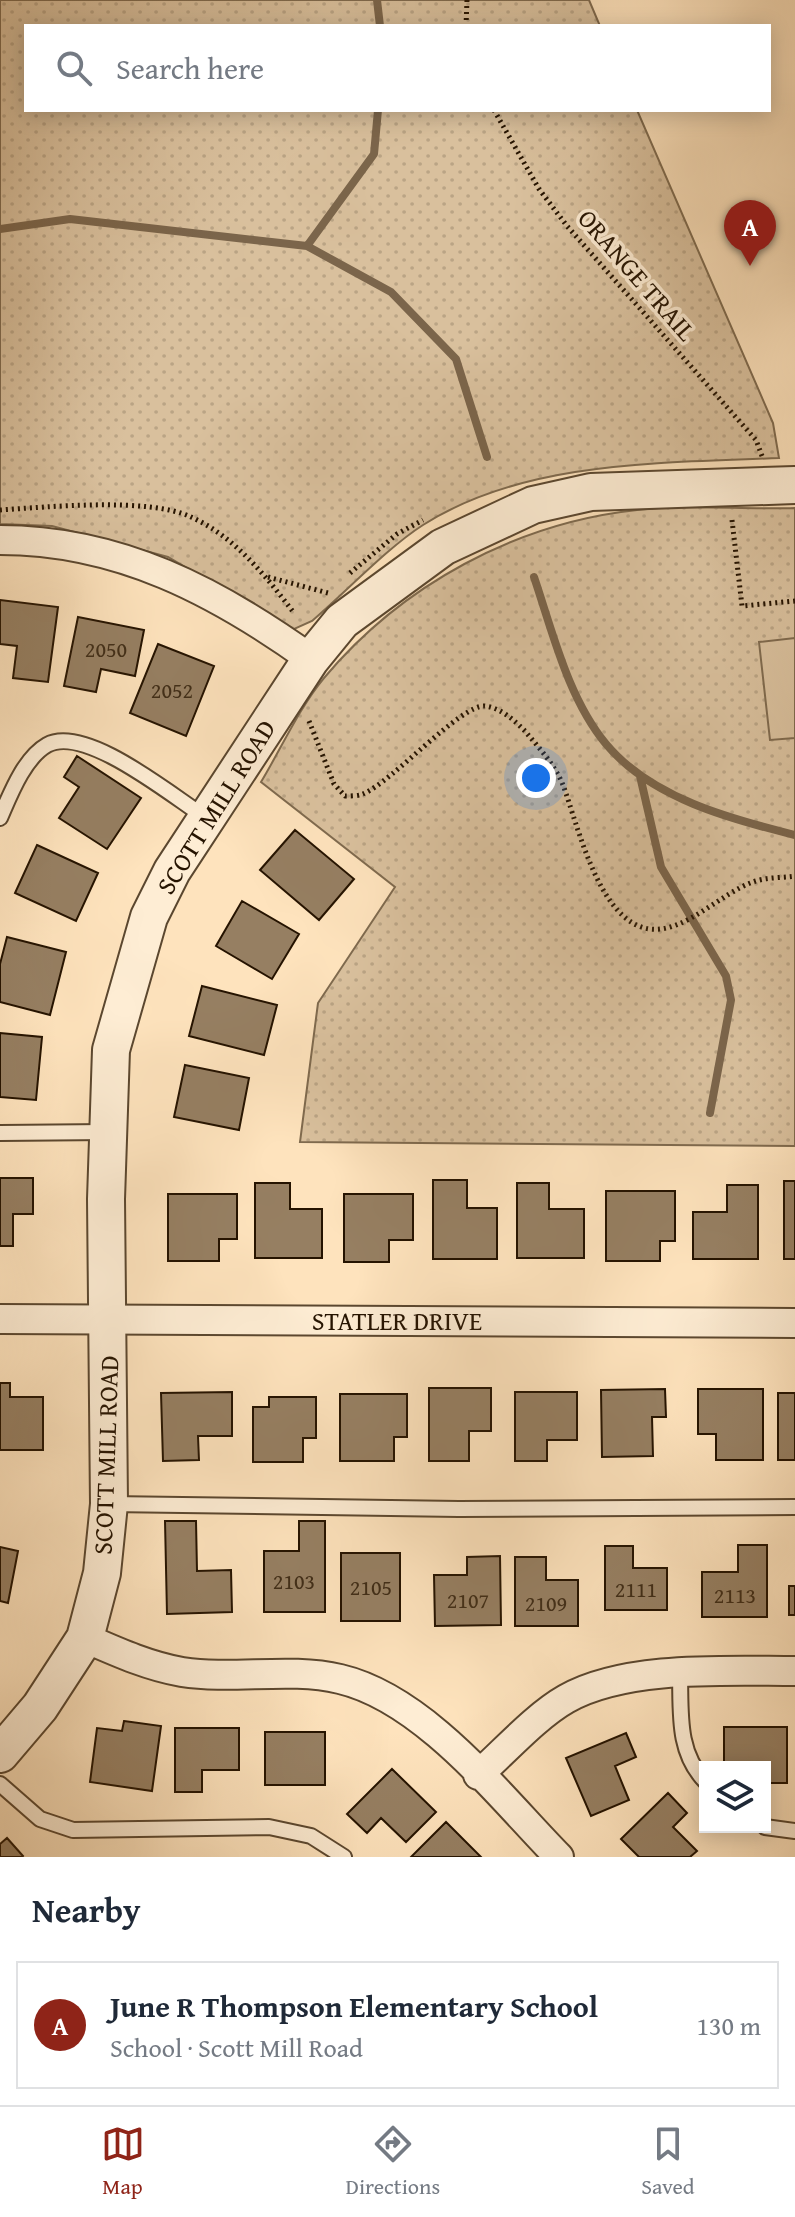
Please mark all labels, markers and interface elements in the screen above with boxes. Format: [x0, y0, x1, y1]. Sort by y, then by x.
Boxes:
search box [24, 24, 771, 112]
icon: search [52, 46, 96, 90]
text: Search here [116, 46, 264, 90]
street label: ORANGE TRAIL [569, 200, 706, 349]
pin: A [724, 200, 776, 266]
house number: 2050 [85, 633, 127, 665]
house number: 2052 [151, 674, 193, 706]
street label: SCOTT MILL ROAD [146, 712, 285, 902]
your location [516, 758, 556, 798]
street label: STATLER DRIVE [312, 1301, 482, 1340]
street label: SCOTT MILL ROAD [83, 1355, 128, 1555]
house number: 2103 [273, 1565, 315, 1597]
house number: 2105 [350, 1571, 392, 1603]
house number: 2111 [615, 1573, 657, 1605]
house number: 2113 [714, 1579, 756, 1611]
house number: 2107 [447, 1584, 489, 1616]
house number: 2109 [525, 1587, 567, 1619]
map controls [699, 1761, 771, 1833]
button: layers [699, 1761, 771, 1833]
text: Nearby [32, 1885, 141, 1934]
text: June R Thompson Elementary School [110, 1984, 598, 2028]
text: A [52, 2006, 68, 2045]
text: 130 m [696, 2006, 761, 2045]
text: School · Scott Mill Road [110, 2028, 363, 2067]
tab: Map [101, 2122, 145, 2202]
tab: Directions [346, 2122, 440, 2202]
tab: Saved [641, 2122, 694, 2202]

